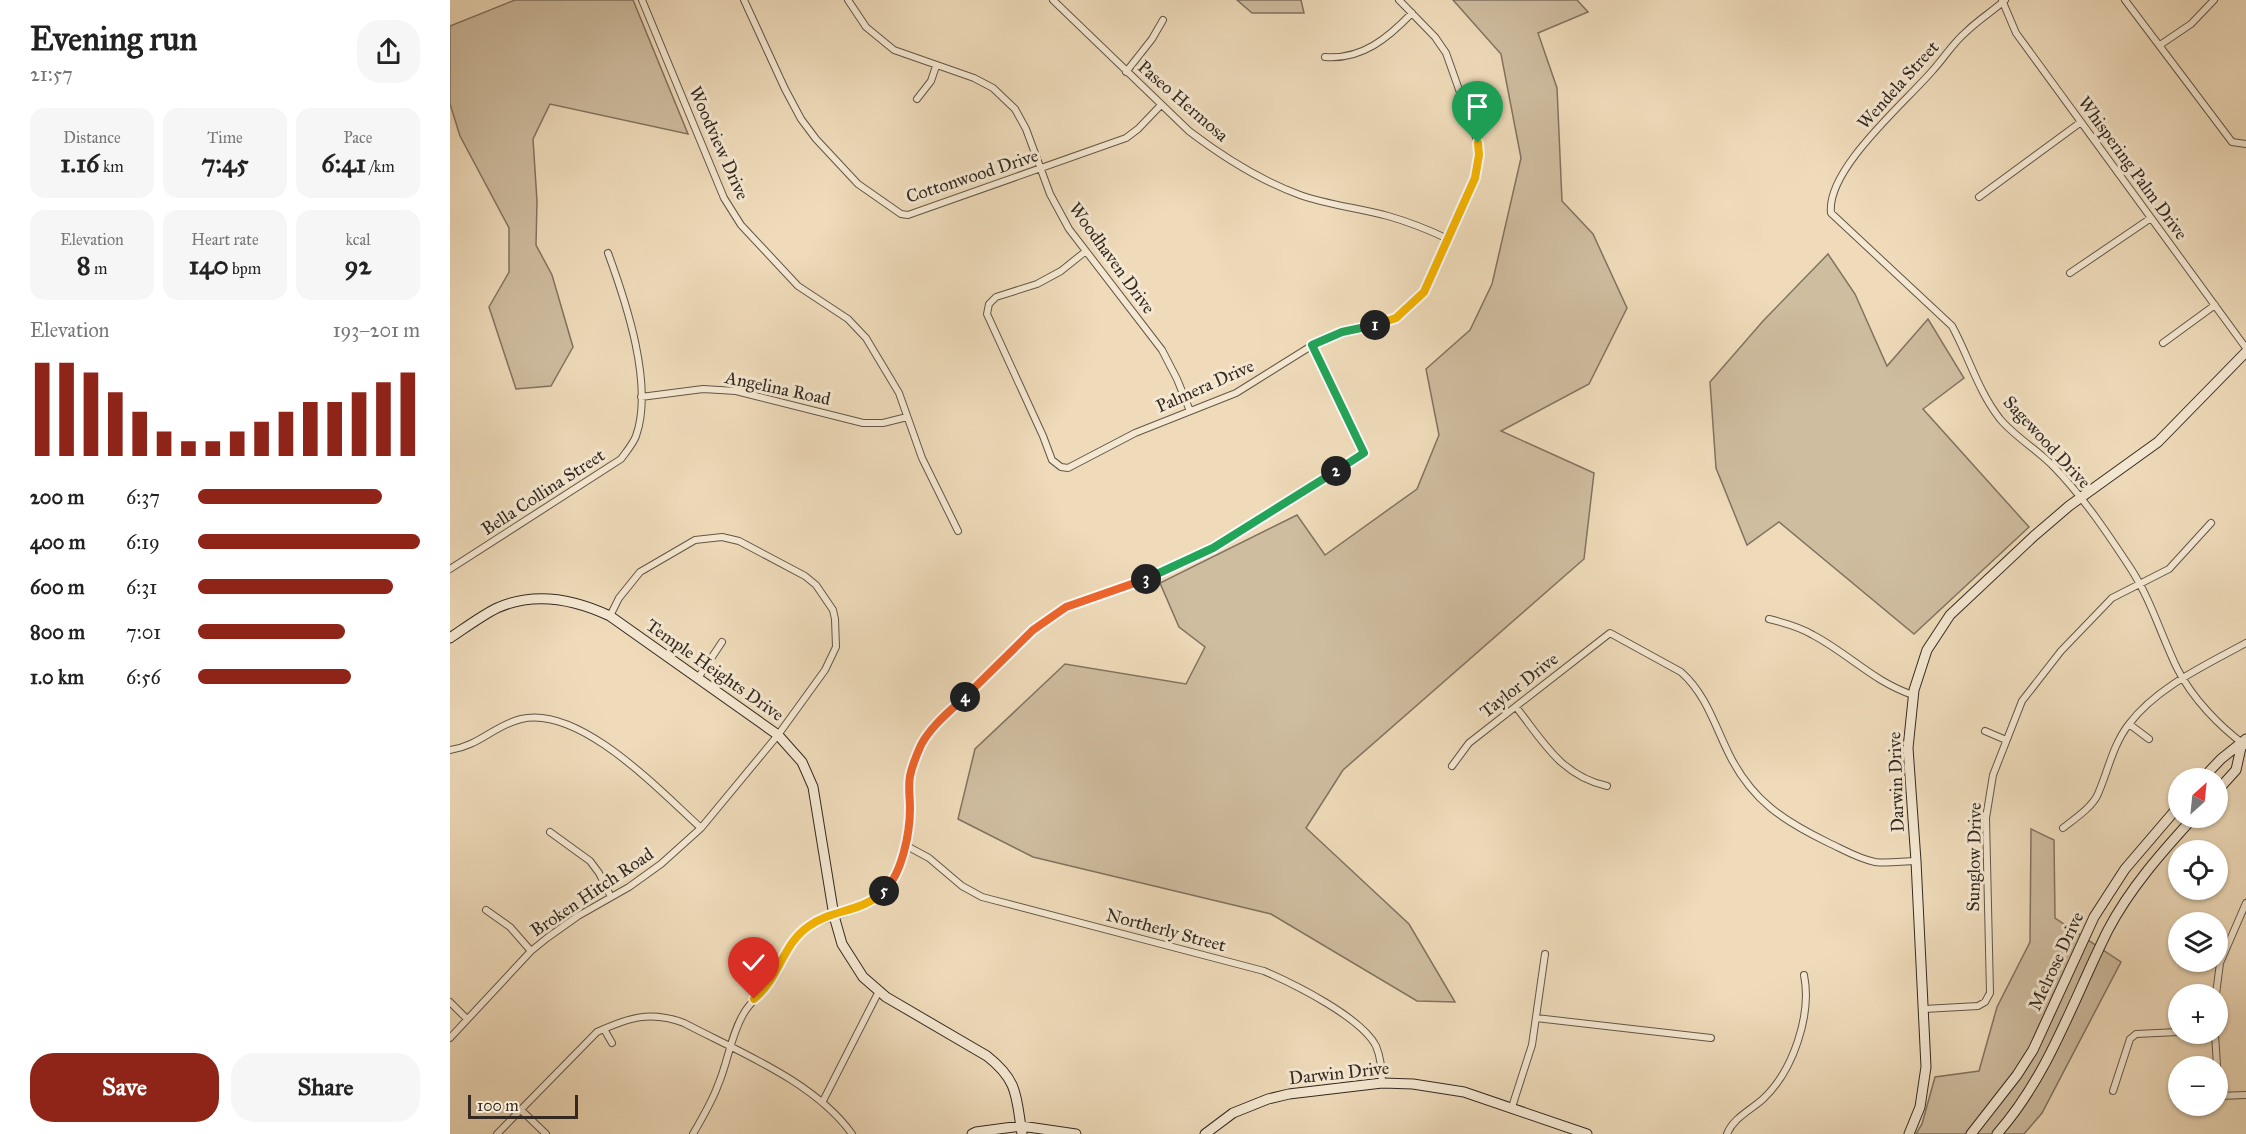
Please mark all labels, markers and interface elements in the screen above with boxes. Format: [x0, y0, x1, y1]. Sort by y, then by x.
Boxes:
text: Evening run [30, 19, 197, 59]
button: share [357, 20, 420, 83]
street label: Wendela Street [1853, 36, 1944, 134]
street label: Paseo Hermosa [1133, 56, 1233, 147]
text: 21:57 [30, 62, 73, 86]
pin [1452, 81, 1503, 143]
street label: Woodview Drive [684, 83, 754, 203]
icon: arrive [1461, 90, 1494, 123]
street label: Whispering Palm Drive [2073, 92, 2192, 245]
text: Distance [63, 128, 121, 147]
text: Time [207, 128, 243, 147]
text: Pace [343, 128, 373, 147]
street label: Cottonwood Drive [903, 144, 1041, 208]
text: 1.16 [60, 147, 99, 179]
text: 7:45 [202, 147, 249, 179]
text: 6:41 [321, 147, 366, 179]
text: km [99, 157, 124, 176]
text: /km [366, 157, 395, 176]
street label: Woodhaven Drive [1064, 198, 1160, 318]
text: Elevation [60, 230, 124, 249]
text: Heart rate [191, 230, 259, 249]
text: kcal [345, 230, 371, 249]
text: 8 [77, 249, 90, 281]
text: 140 [189, 249, 229, 281]
text: 92 [345, 249, 371, 281]
text: m [90, 259, 107, 278]
text: bpm [229, 259, 261, 278]
pin: 1 [1360, 310, 1390, 340]
text: 1 [1372, 315, 1378, 334]
text: Elevation [30, 318, 109, 342]
text: 193–201 m [333, 318, 420, 342]
street label: Palmera Drive [1153, 355, 1257, 417]
street label: Angelina Road [722, 366, 833, 411]
street label: Sagewood Drive [1998, 391, 2095, 494]
street label: Bella Collina Street [477, 444, 609, 540]
pin: 2 [1321, 456, 1351, 486]
text: 2 [1332, 461, 1340, 480]
text: 200 m [30, 485, 84, 509]
text: 6:37 [126, 485, 160, 509]
text: 400 m [30, 530, 86, 554]
text: 6:19 [126, 530, 160, 554]
pin: 3 [1131, 564, 1161, 594]
text: 3 [1143, 569, 1149, 588]
text: 600 m [30, 575, 85, 599]
text: 6:31 [126, 575, 157, 599]
street label: Temple Heights Drive [641, 614, 788, 727]
text: 800 m [30, 620, 85, 644]
text: 7:01 [126, 620, 161, 644]
street label: Taylor Drive [1476, 648, 1562, 722]
text: 1.0 km [30, 665, 84, 689]
text: 6:56 [126, 665, 161, 689]
pin: 4 [950, 682, 980, 712]
text: 4 [961, 687, 969, 706]
street label: Darwin Drive [1883, 731, 1909, 833]
north arrow [2168, 768, 2228, 828]
map controls [2168, 768, 2228, 1116]
street label: Sunglow Drive [1962, 802, 1987, 912]
button: locate [2168, 840, 2228, 900]
street label: Broken Hitch Road [526, 843, 658, 941]
pin: 5 [869, 876, 899, 906]
text: 5 [880, 881, 888, 900]
street label: Northerly Street [1104, 903, 1229, 957]
street label: Melrose Drive [2024, 908, 2088, 1014]
button: layers [2168, 912, 2228, 972]
pin [728, 937, 779, 999]
icon: check [737, 946, 770, 979]
button: + [2168, 984, 2228, 1044]
button: Save [30, 1053, 219, 1122]
button: Share [231, 1053, 420, 1122]
button: − [2168, 1056, 2228, 1116]
street label: Darwin Drive [1288, 1057, 1390, 1089]
scale bar [468, 1092, 578, 1120]
text: 100 m [477, 1096, 519, 1115]

